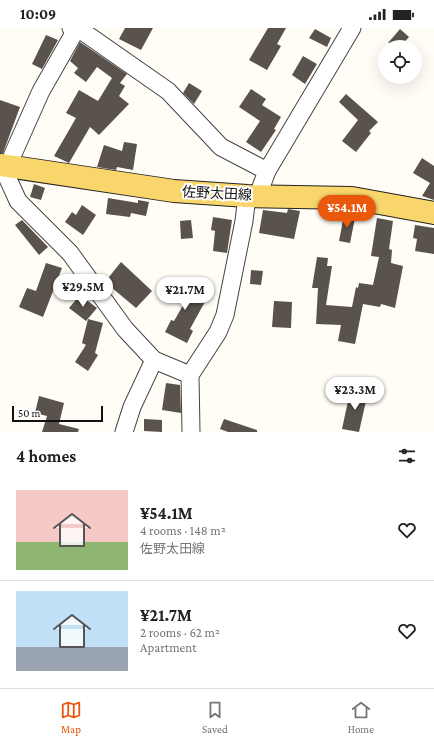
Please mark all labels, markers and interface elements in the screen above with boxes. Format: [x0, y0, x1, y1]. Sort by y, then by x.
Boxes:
text: 10:09 [20, 6, 56, 22]
map controls [378, 40, 422, 84]
button: locate [378, 40, 422, 84]
street label: 佐野太田線 [182, 183, 252, 203]
pin: ¥54.1M [314, 195, 380, 229]
text: ¥54.1M [327, 200, 367, 215]
pin: ¥29.5M [50, 274, 116, 308]
pin: ¥21.7M [152, 277, 218, 311]
text: ¥29.5M [62, 279, 104, 294]
text: ¥21.7M [165, 282, 205, 297]
pin: ¥23.3M [322, 377, 388, 411]
text: ¥23.3M [334, 382, 376, 397]
scale bar [12, 404, 103, 423]
text: 50 m [18, 407, 40, 419]
icon: filters [396, 445, 418, 467]
text: 4 homes [16, 447, 76, 466]
text: ¥54.1M [140, 504, 193, 523]
icon: home [48, 506, 96, 554]
icon: heart [396, 519, 418, 541]
text: 4 rooms · 148 m² [140, 523, 226, 538]
text: 佐野太田線 [140, 541, 205, 556]
text: ¥21.7M [140, 606, 192, 625]
icon: home [48, 607, 96, 655]
icon: heart [396, 620, 418, 642]
text: 2 rooms · 62 m² [140, 625, 220, 640]
text: Apartment [140, 640, 197, 655]
tab: Map [60, 699, 82, 735]
tab: Saved [202, 699, 228, 735]
tab: Home [348, 699, 374, 735]

